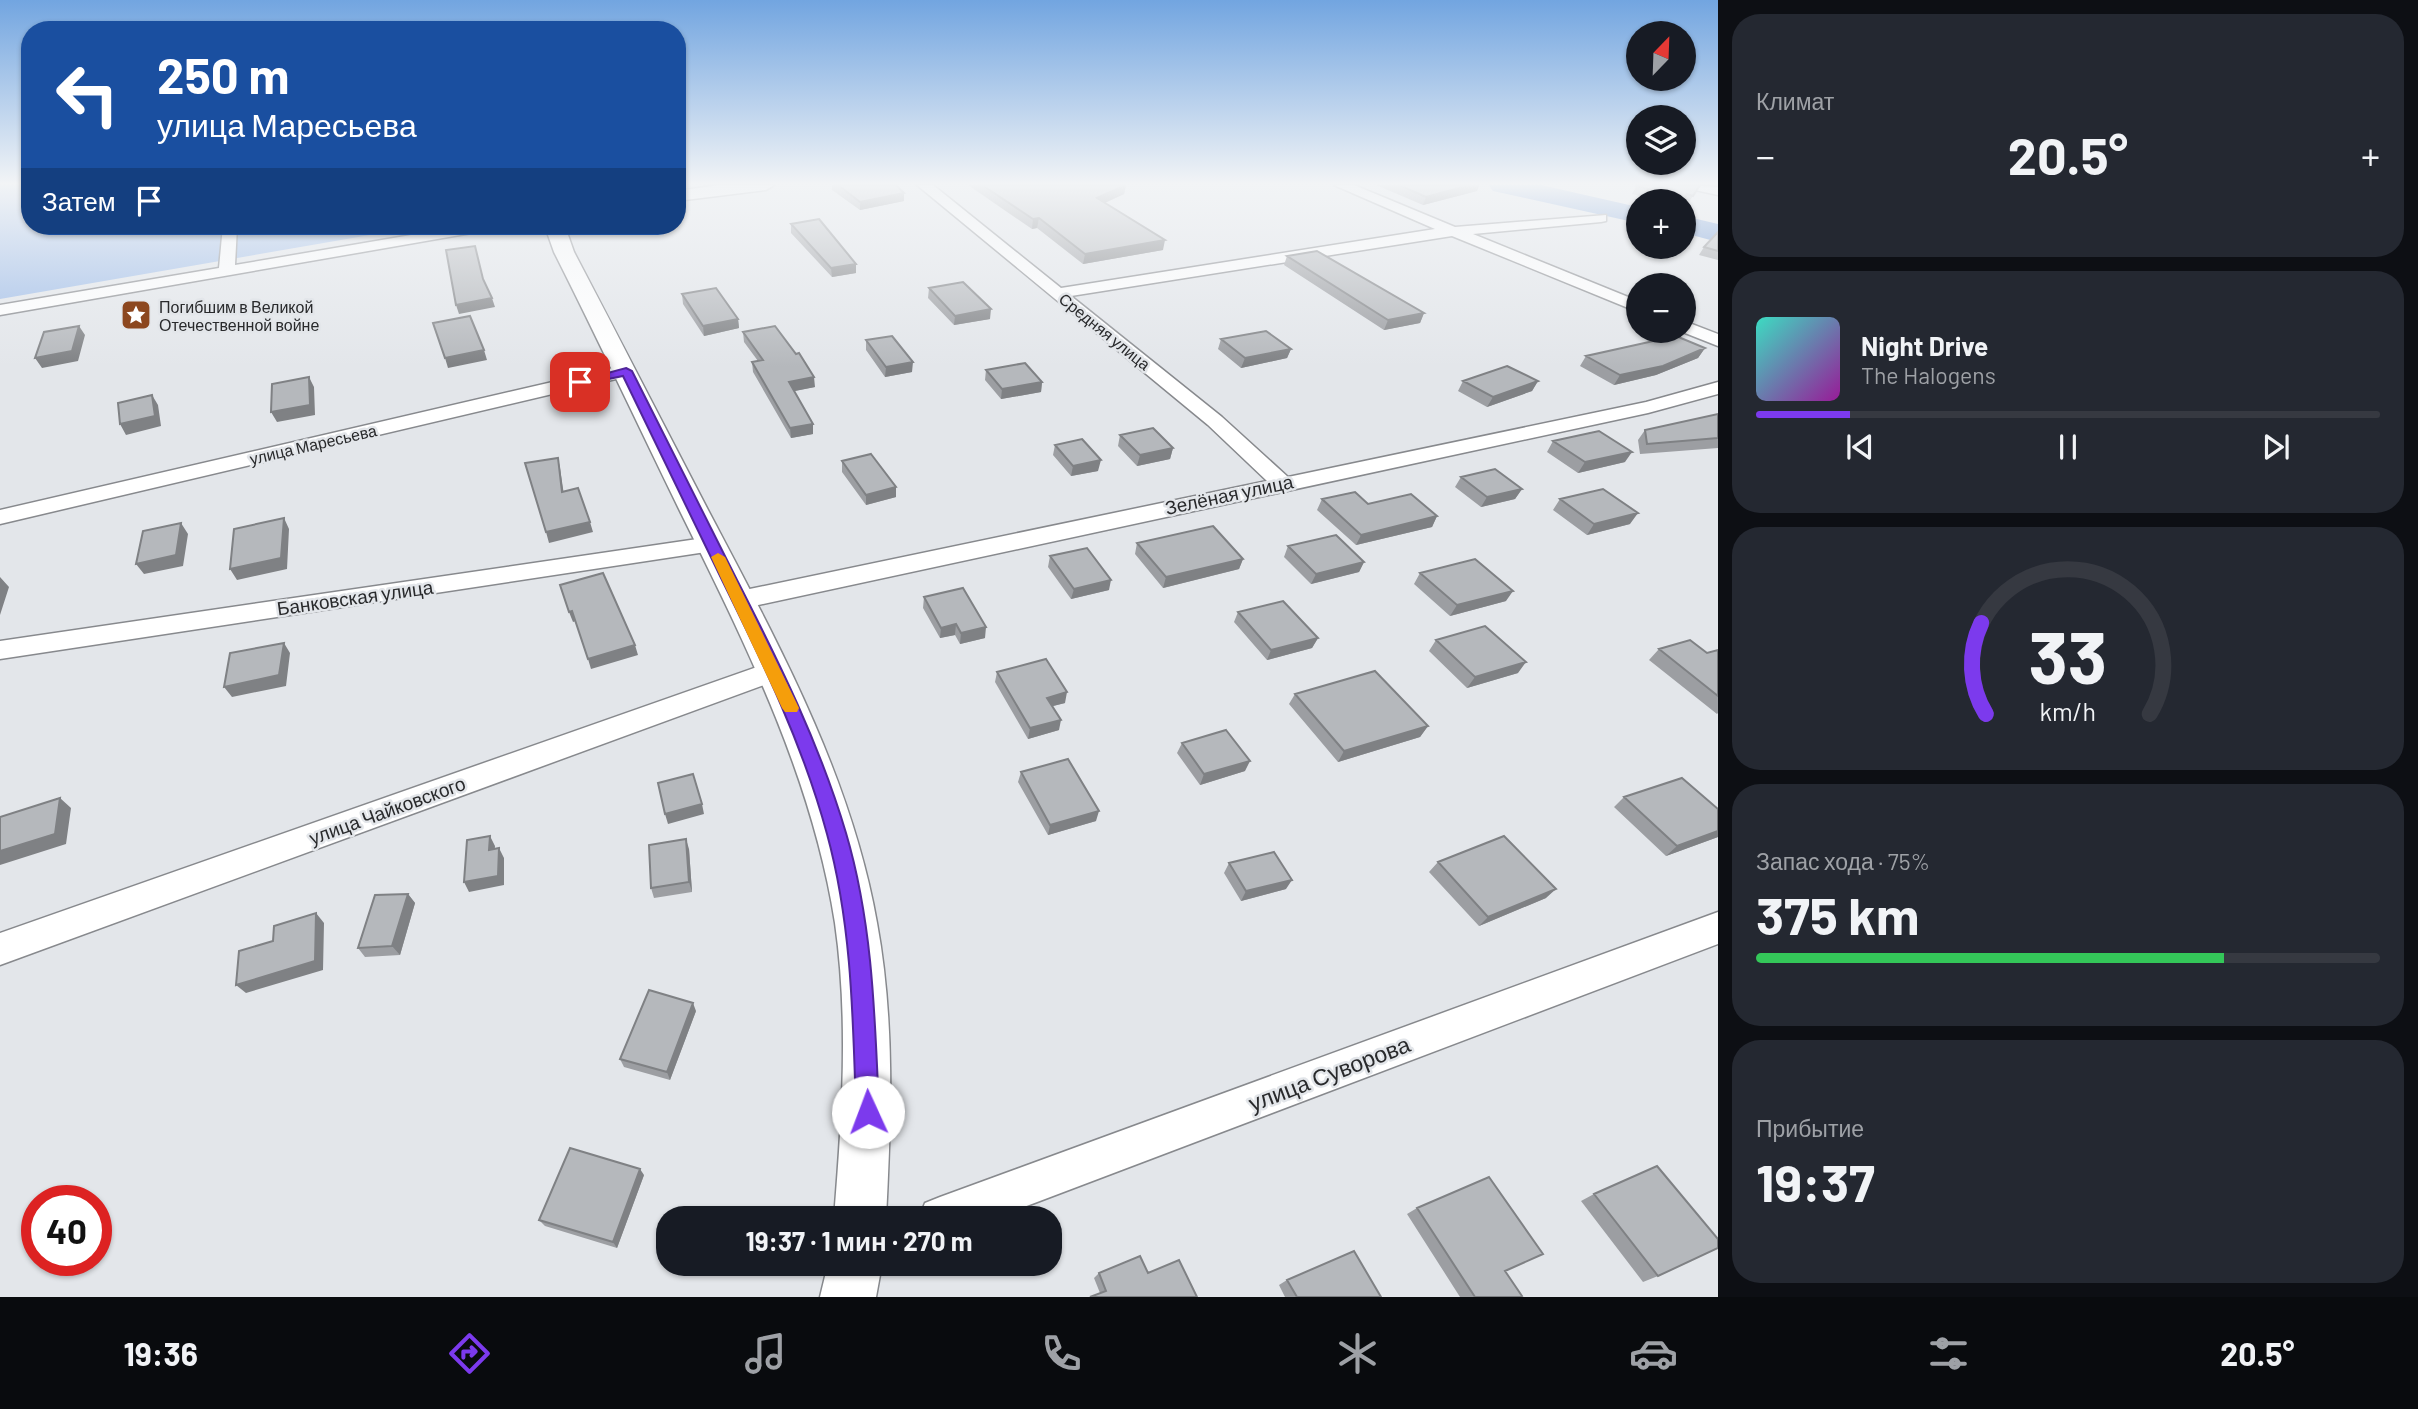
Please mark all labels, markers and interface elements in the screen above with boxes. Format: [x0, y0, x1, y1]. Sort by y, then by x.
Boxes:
north arrow [1626, 21, 1696, 91]
map controls [1626, 21, 1696, 343]
text: 250 m [157, 45, 290, 104]
icon: left [42, 49, 133, 140]
text: Климат [1756, 87, 1834, 115]
text: улица Маресьева [157, 105, 417, 143]
button: layers [1626, 105, 1696, 175]
text: 20.5° [2008, 123, 2128, 185]
text: − [1756, 132, 1775, 178]
text: + [2361, 132, 2380, 178]
icon: arrive [130, 182, 168, 220]
text: Затем [42, 185, 116, 216]
button: + [1626, 189, 1696, 259]
button: − [1626, 273, 1696, 343]
street label: Средняя улица [1056, 288, 1154, 374]
place label: Погибшим в Великой Отечественной войне [159, 297, 319, 334]
place icon: Погибшим в Великой Отечественной войне [119, 298, 153, 332]
text: Night Drive [1861, 330, 1988, 361]
pin [550, 352, 610, 412]
text: The Halogens [1861, 361, 1996, 389]
icon: arrive [561, 363, 599, 401]
street label: улица Маресьева [248, 420, 378, 468]
icon: previous [1841, 428, 1879, 466]
icon: pause [2049, 428, 2087, 466]
icon: next [2257, 428, 2295, 466]
street label: Зелёная улица [1163, 469, 1296, 519]
street label: Банковская улица [275, 575, 435, 619]
text: 33 [2029, 612, 2107, 700]
text: km/h [2040, 696, 2096, 726]
street label: улица Чайковского [306, 771, 468, 849]
text: Запас хода · 75% [1756, 847, 1930, 875]
text: 375 km [1756, 883, 1919, 945]
street label: улица Суворова [1244, 1029, 1414, 1117]
position arrow [831, 1075, 905, 1149]
text: Прибытие [1756, 1114, 1864, 1142]
text: 19:37 [1756, 1150, 1875, 1212]
speed limit sign: 40 [21, 1185, 112, 1276]
text: 19:37 · 1 мин · 270 m [746, 1225, 972, 1256]
icon: directions [445, 1329, 494, 1378]
icon: music [741, 1329, 790, 1378]
icon: phone [1037, 1329, 1086, 1378]
icon: climate [1333, 1329, 1382, 1378]
icon: car [1629, 1329, 1678, 1378]
icon: filters [1924, 1329, 1973, 1378]
text: 19:36 [123, 1334, 198, 1372]
text: 20.5° [2220, 1334, 2294, 1372]

